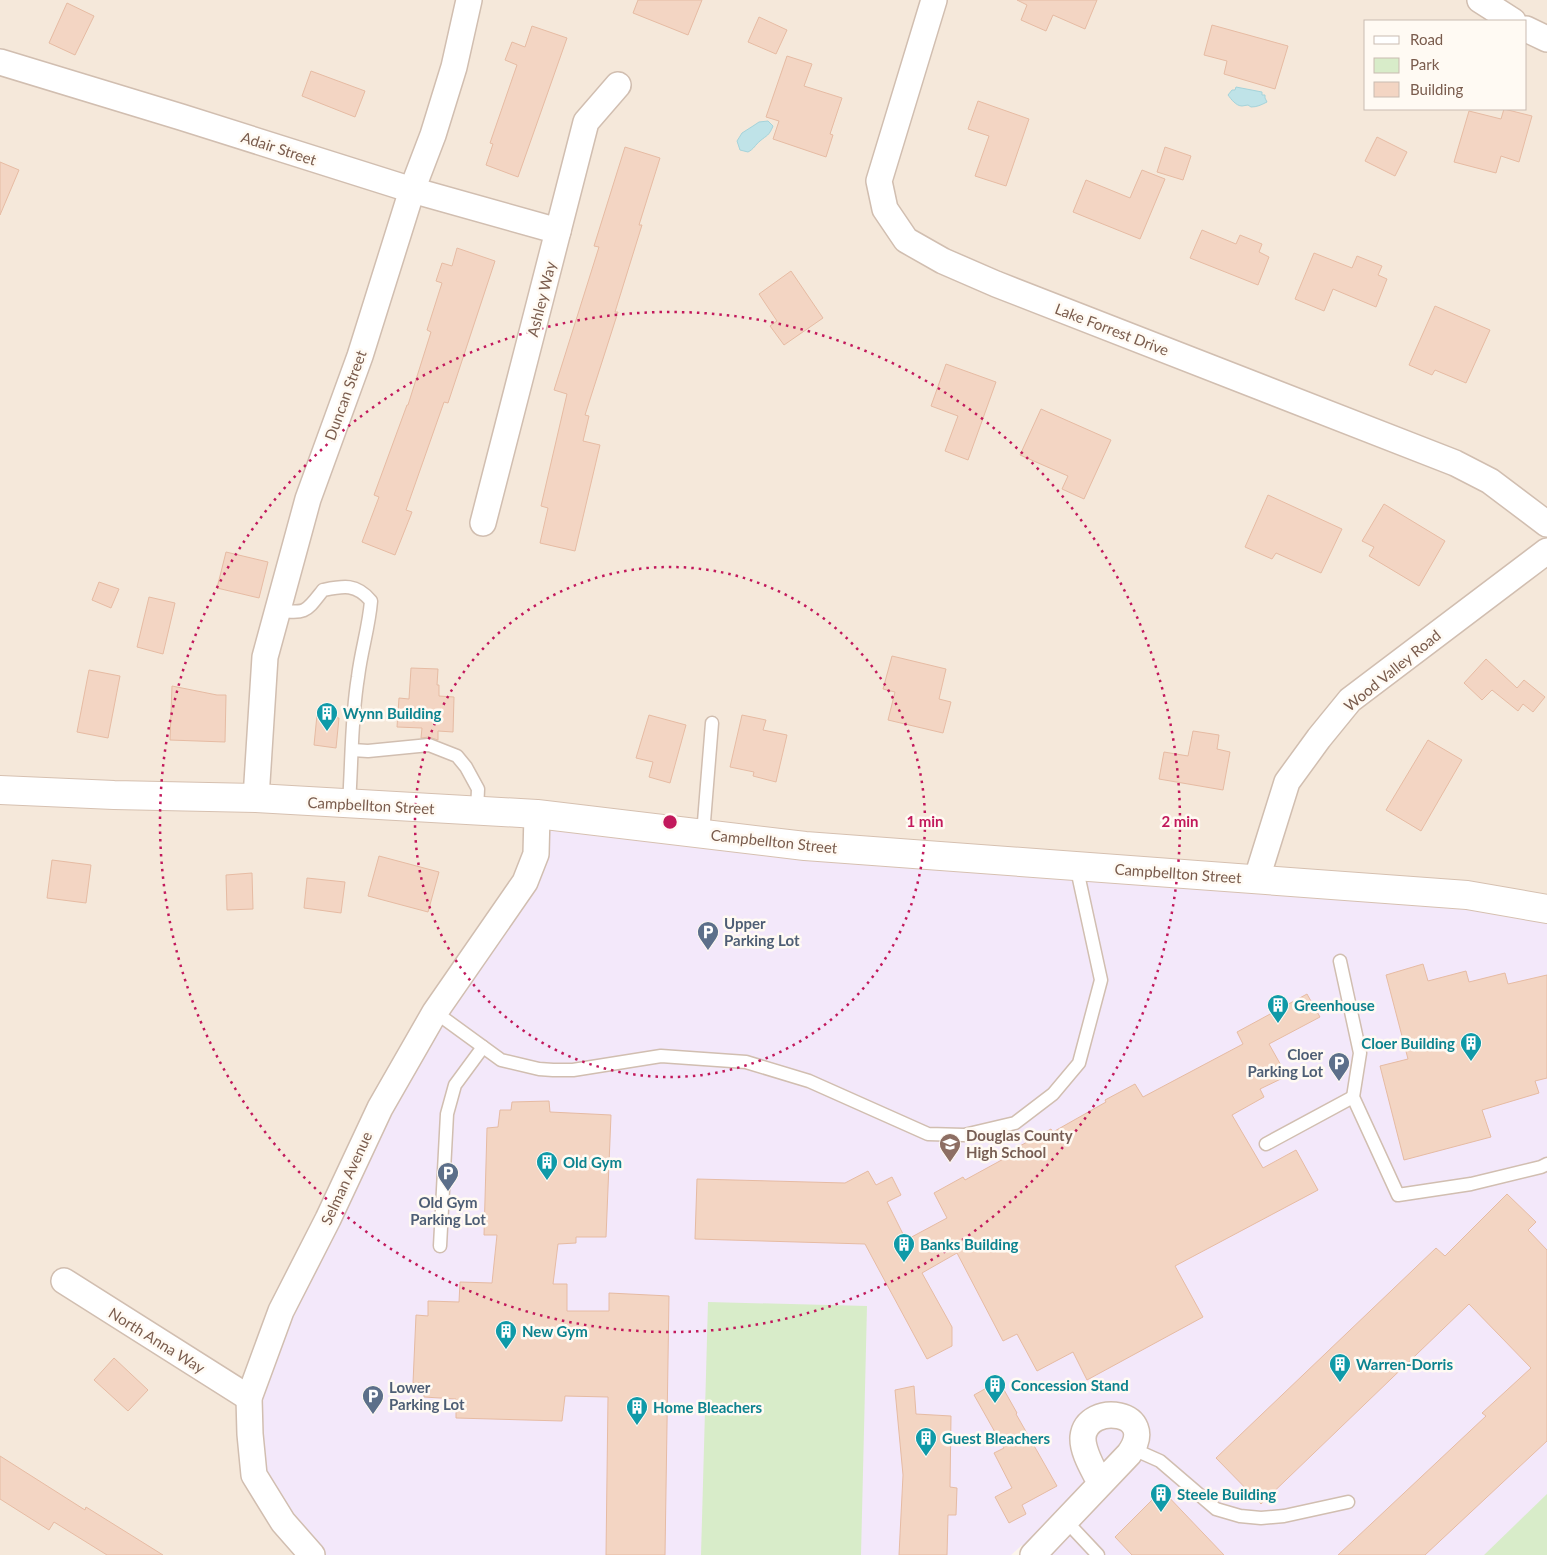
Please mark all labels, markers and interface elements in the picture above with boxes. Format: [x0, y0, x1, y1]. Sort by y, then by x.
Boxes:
legend [1364, 20, 1527, 110]
text: Road [1410, 30, 1443, 48]
text: Park [1410, 55, 1440, 73]
text: Building [1410, 80, 1463, 98]
street label: Adair Street [239, 127, 319, 169]
street label: Ashley Way [523, 259, 559, 339]
street label: Lake Forrest Drive [1053, 299, 1172, 359]
street label: Duncan Street [320, 347, 370, 442]
street label: Wood Valley Road [1340, 626, 1444, 714]
building icon: Wynn Building [315, 701, 339, 732]
place label: Wynn Building [343, 704, 441, 722]
street label: Campbellton Street [307, 793, 436, 817]
text: 1 min [906, 812, 944, 830]
text: 2 min [1161, 812, 1199, 830]
centre of rings [661, 813, 679, 831]
street label: Campbellton Street [710, 825, 839, 857]
street label: Campbellton Street [1114, 860, 1243, 886]
place label: Upper Parking Lot [724, 914, 800, 949]
parking icon: Upper Parking Lot [696, 920, 720, 951]
building icon: Greenhouse [1266, 993, 1290, 1024]
place label: Greenhouse [1294, 996, 1375, 1014]
building icon: Cloer Building [1459, 1031, 1483, 1062]
place label: Cloer Building [1361, 1034, 1455, 1052]
place label: Cloer Parking Lot [1247, 1045, 1323, 1080]
parking icon: Cloer Parking Lot [1327, 1051, 1351, 1082]
place label: Douglas County High School [966, 1126, 1073, 1161]
street label: Selman Avenue [317, 1128, 375, 1227]
school or university icon: Douglas County High School [938, 1132, 962, 1163]
building icon: Old Gym [535, 1150, 559, 1181]
place label: Old Gym [563, 1153, 622, 1171]
parking icon: Old Gym Parking Lot [436, 1161, 460, 1192]
place label: Old Gym Parking Lot [410, 1193, 486, 1228]
building icon: Banks Building [892, 1232, 916, 1263]
place label: Banks Building [920, 1235, 1019, 1253]
street label: North Anna Way [106, 1303, 209, 1377]
building icon: New Gym [494, 1319, 518, 1350]
place label: New Gym [522, 1322, 588, 1340]
building icon: Warren-Dorris [1328, 1352, 1352, 1383]
place label: Warren-Dorris [1356, 1355, 1453, 1373]
building icon: Concession Stand [983, 1373, 1007, 1404]
place label: Concession Stand [1011, 1376, 1129, 1394]
place label: Lower Parking Lot [389, 1378, 465, 1413]
parking icon: Lower Parking Lot [361, 1384, 385, 1415]
building icon: Home Bleachers [625, 1395, 649, 1426]
place label: Home Bleachers [653, 1398, 763, 1416]
building icon: Guest Bleachers [914, 1426, 938, 1457]
place label: Guest Bleachers [942, 1429, 1050, 1447]
building icon: Steele Building [1149, 1482, 1173, 1513]
place label: Steele Building [1177, 1485, 1276, 1503]

